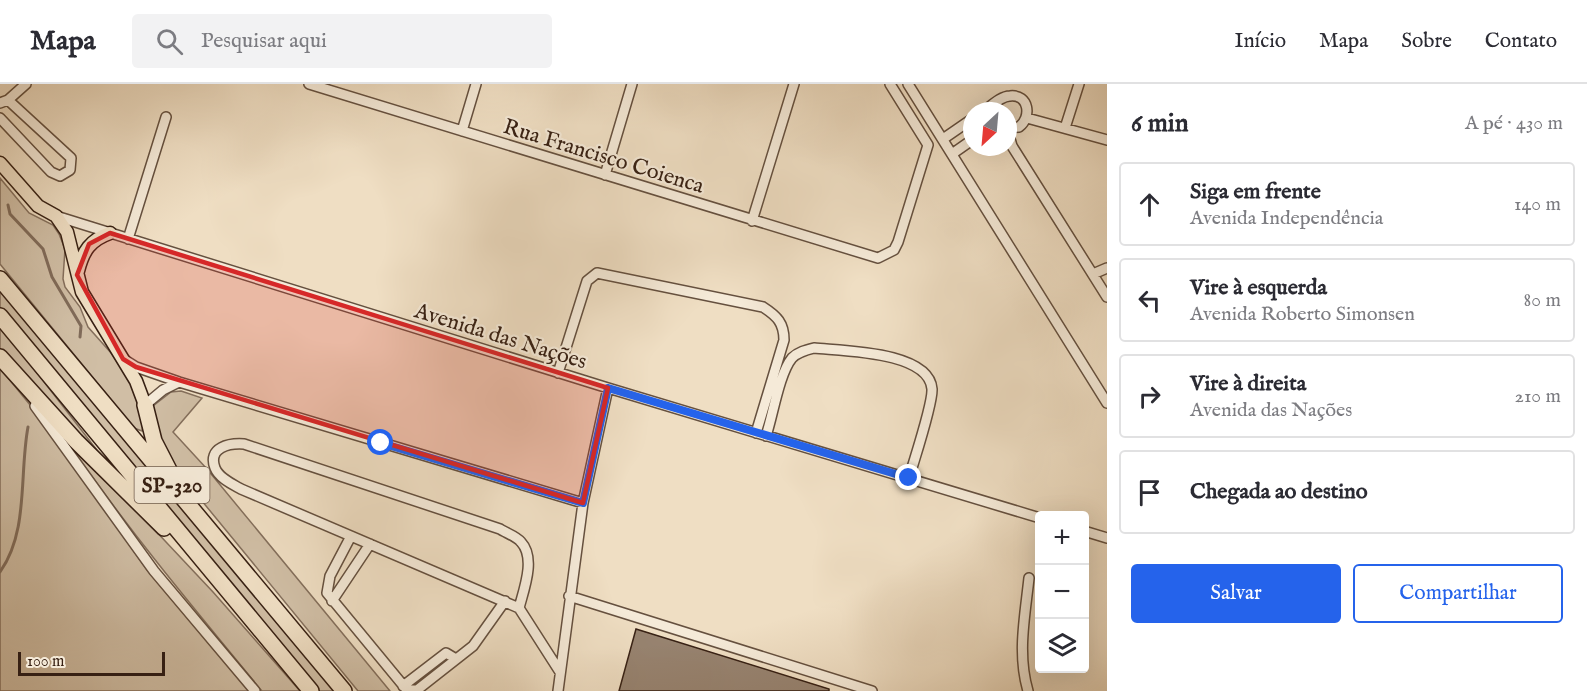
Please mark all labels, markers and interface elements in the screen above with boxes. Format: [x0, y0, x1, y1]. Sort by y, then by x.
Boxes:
search box [132, 14, 552, 68]
text: Mapa [30, 24, 96, 59]
icon: search [153, 25, 186, 58]
text: Pesquisar aqui [201, 27, 327, 55]
text: Início [1234, 28, 1286, 55]
text: Mapa [1319, 28, 1368, 55]
text: Sobre [1401, 28, 1452, 55]
text: Contato [1485, 28, 1557, 55]
north arrow [963, 102, 1017, 156]
text: 6 min [1131, 107, 1189, 140]
text: A pé · 430 m [1465, 111, 1563, 136]
street label: Rua Francisco Coienca [500, 113, 708, 201]
text: Siga em frente [1190, 178, 1321, 206]
icon: ahead [1133, 188, 1166, 221]
text: 140 m [1514, 192, 1561, 217]
text: Avenida Independência [1190, 206, 1384, 231]
text: Vire à esquerda [1190, 274, 1327, 302]
icon: left [1133, 284, 1166, 317]
text: 80 m [1524, 288, 1561, 313]
street label: Avenida das Nações [410, 297, 590, 376]
text: Avenida Roberto Simonsen [1190, 302, 1415, 327]
text: Vire à direita [1190, 370, 1306, 398]
icon: right [1133, 380, 1166, 413]
text: 210 m [1515, 384, 1561, 409]
text: Avenida das Nações [1190, 398, 1352, 423]
route start [367, 429, 393, 455]
route end [895, 464, 921, 490]
road number: SP-320 [134, 467, 210, 503]
icon: arrive [1133, 476, 1166, 509]
text: Chegada ao destino [1190, 478, 1368, 506]
map controls [1035, 511, 1089, 673]
button: + [1035, 511, 1089, 565]
button: Salvar [1131, 564, 1341, 623]
button: Compartilhar [1353, 564, 1563, 623]
button: − [1035, 565, 1089, 619]
button: layers [1035, 619, 1089, 673]
scale bar [18, 649, 165, 676]
text: 100 m [27, 652, 64, 672]

